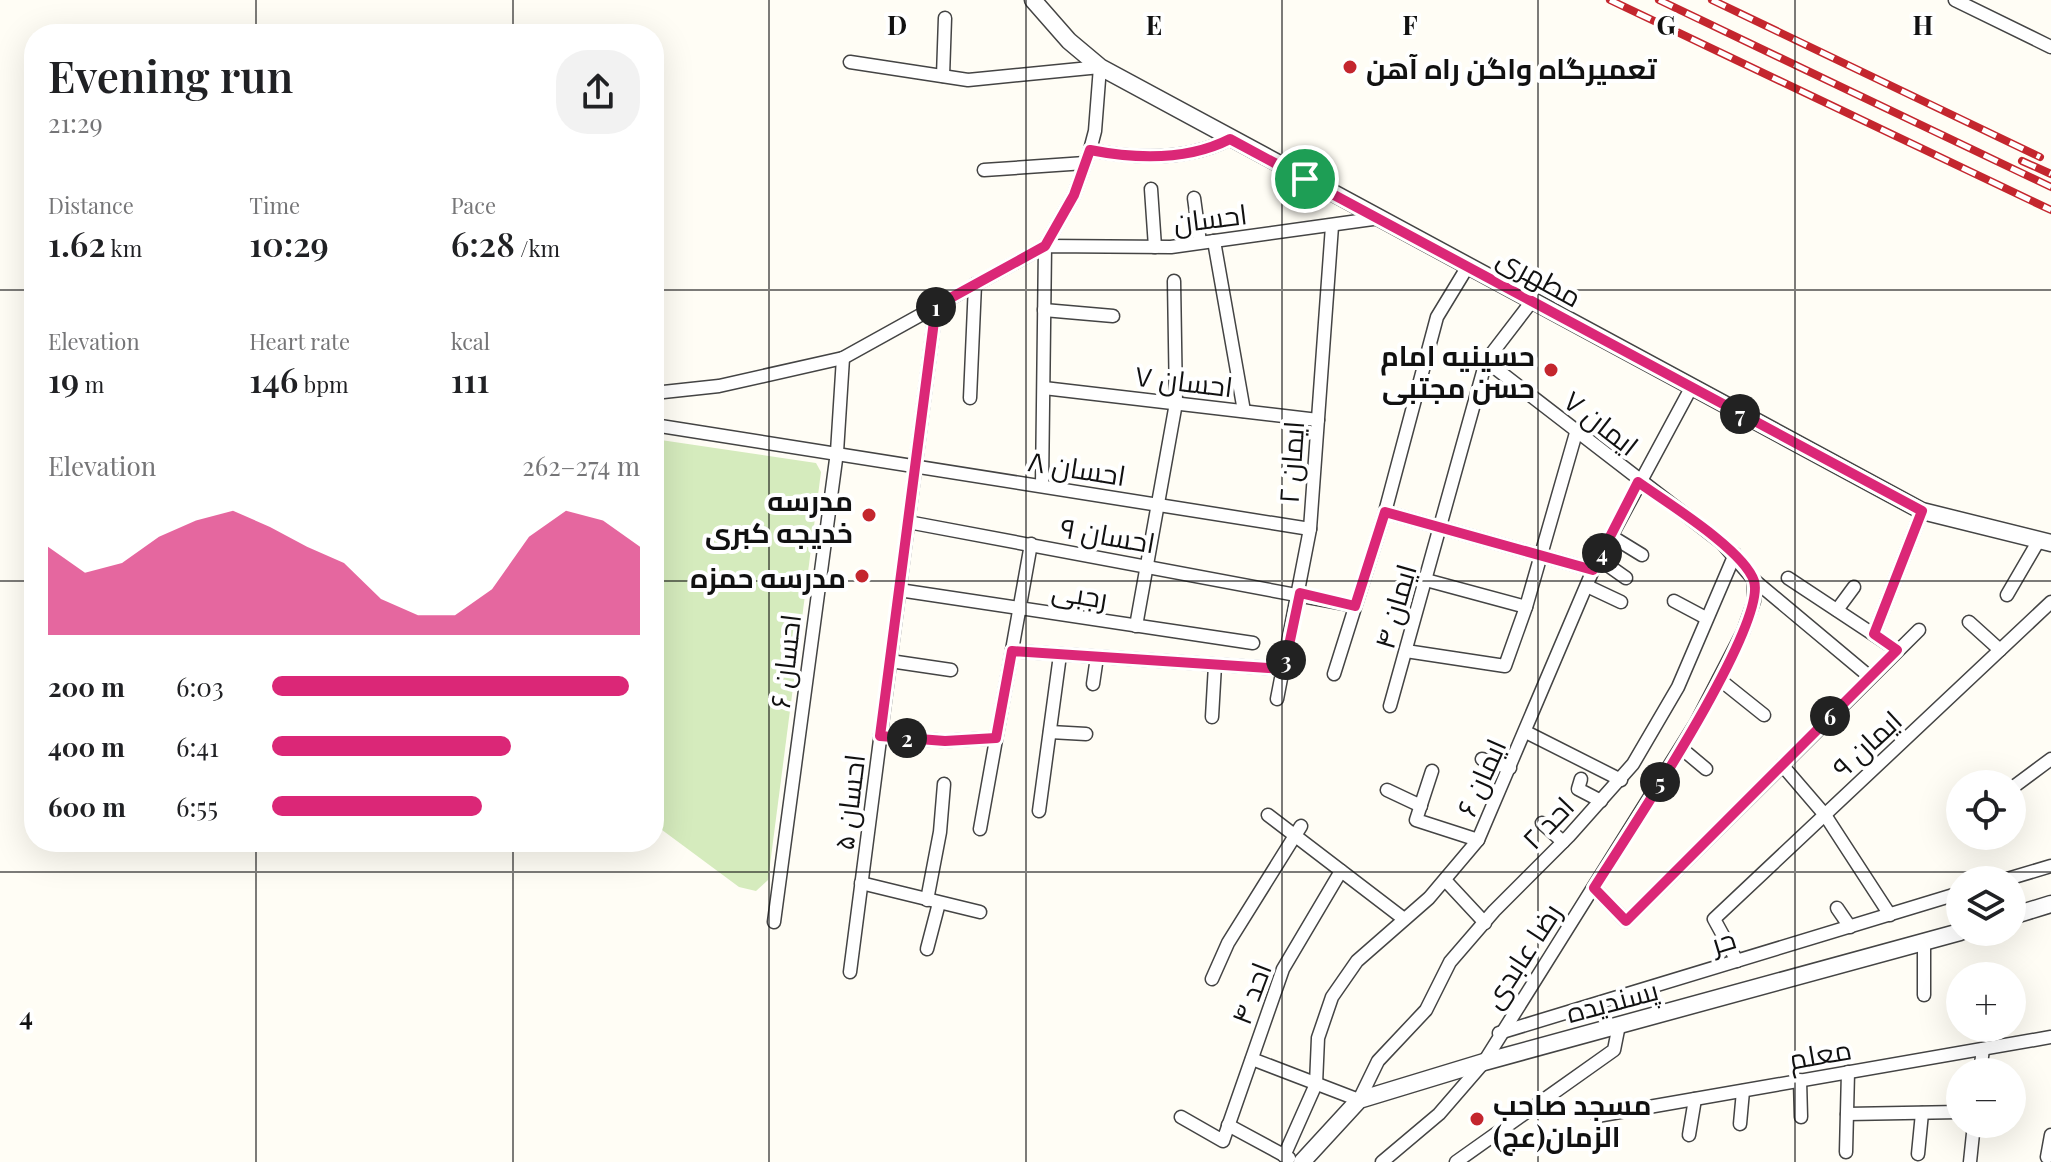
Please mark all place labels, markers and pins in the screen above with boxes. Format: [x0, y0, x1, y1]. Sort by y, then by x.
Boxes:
place label: تعمیرگاه واگن راه آهن [1366, 49, 1657, 86]
marker: تعمیرگاه واگن راه آهن [1341, 58, 1359, 76]
pin [1271, 145, 1339, 213]
pin: 1 [916, 287, 956, 327]
place label: حسینیه امام حسن مجتبی [1380, 336, 1535, 405]
marker: حسینیه امام حسن مجتبی [1542, 361, 1560, 379]
pin: 7 [1720, 394, 1760, 434]
place label: مدرسه خدیجه کبری [705, 481, 853, 550]
marker: مدرسه خدیجه کبری [860, 506, 878, 524]
pin: 4 [1582, 533, 1622, 573]
place label: مدرسه حمزه [690, 558, 846, 595]
marker: مدرسه حمزه [853, 567, 871, 585]
pin: 3 [1266, 640, 1306, 680]
pin: 6 [1810, 696, 1850, 736]
pin: 2 [887, 718, 927, 758]
pin: 5 [1640, 762, 1680, 802]
place label: مسجد صاحب الزمان(عج) [1493, 1085, 1651, 1156]
marker: مسجد صاحب الزمان(عج) [1468, 1110, 1486, 1128]

